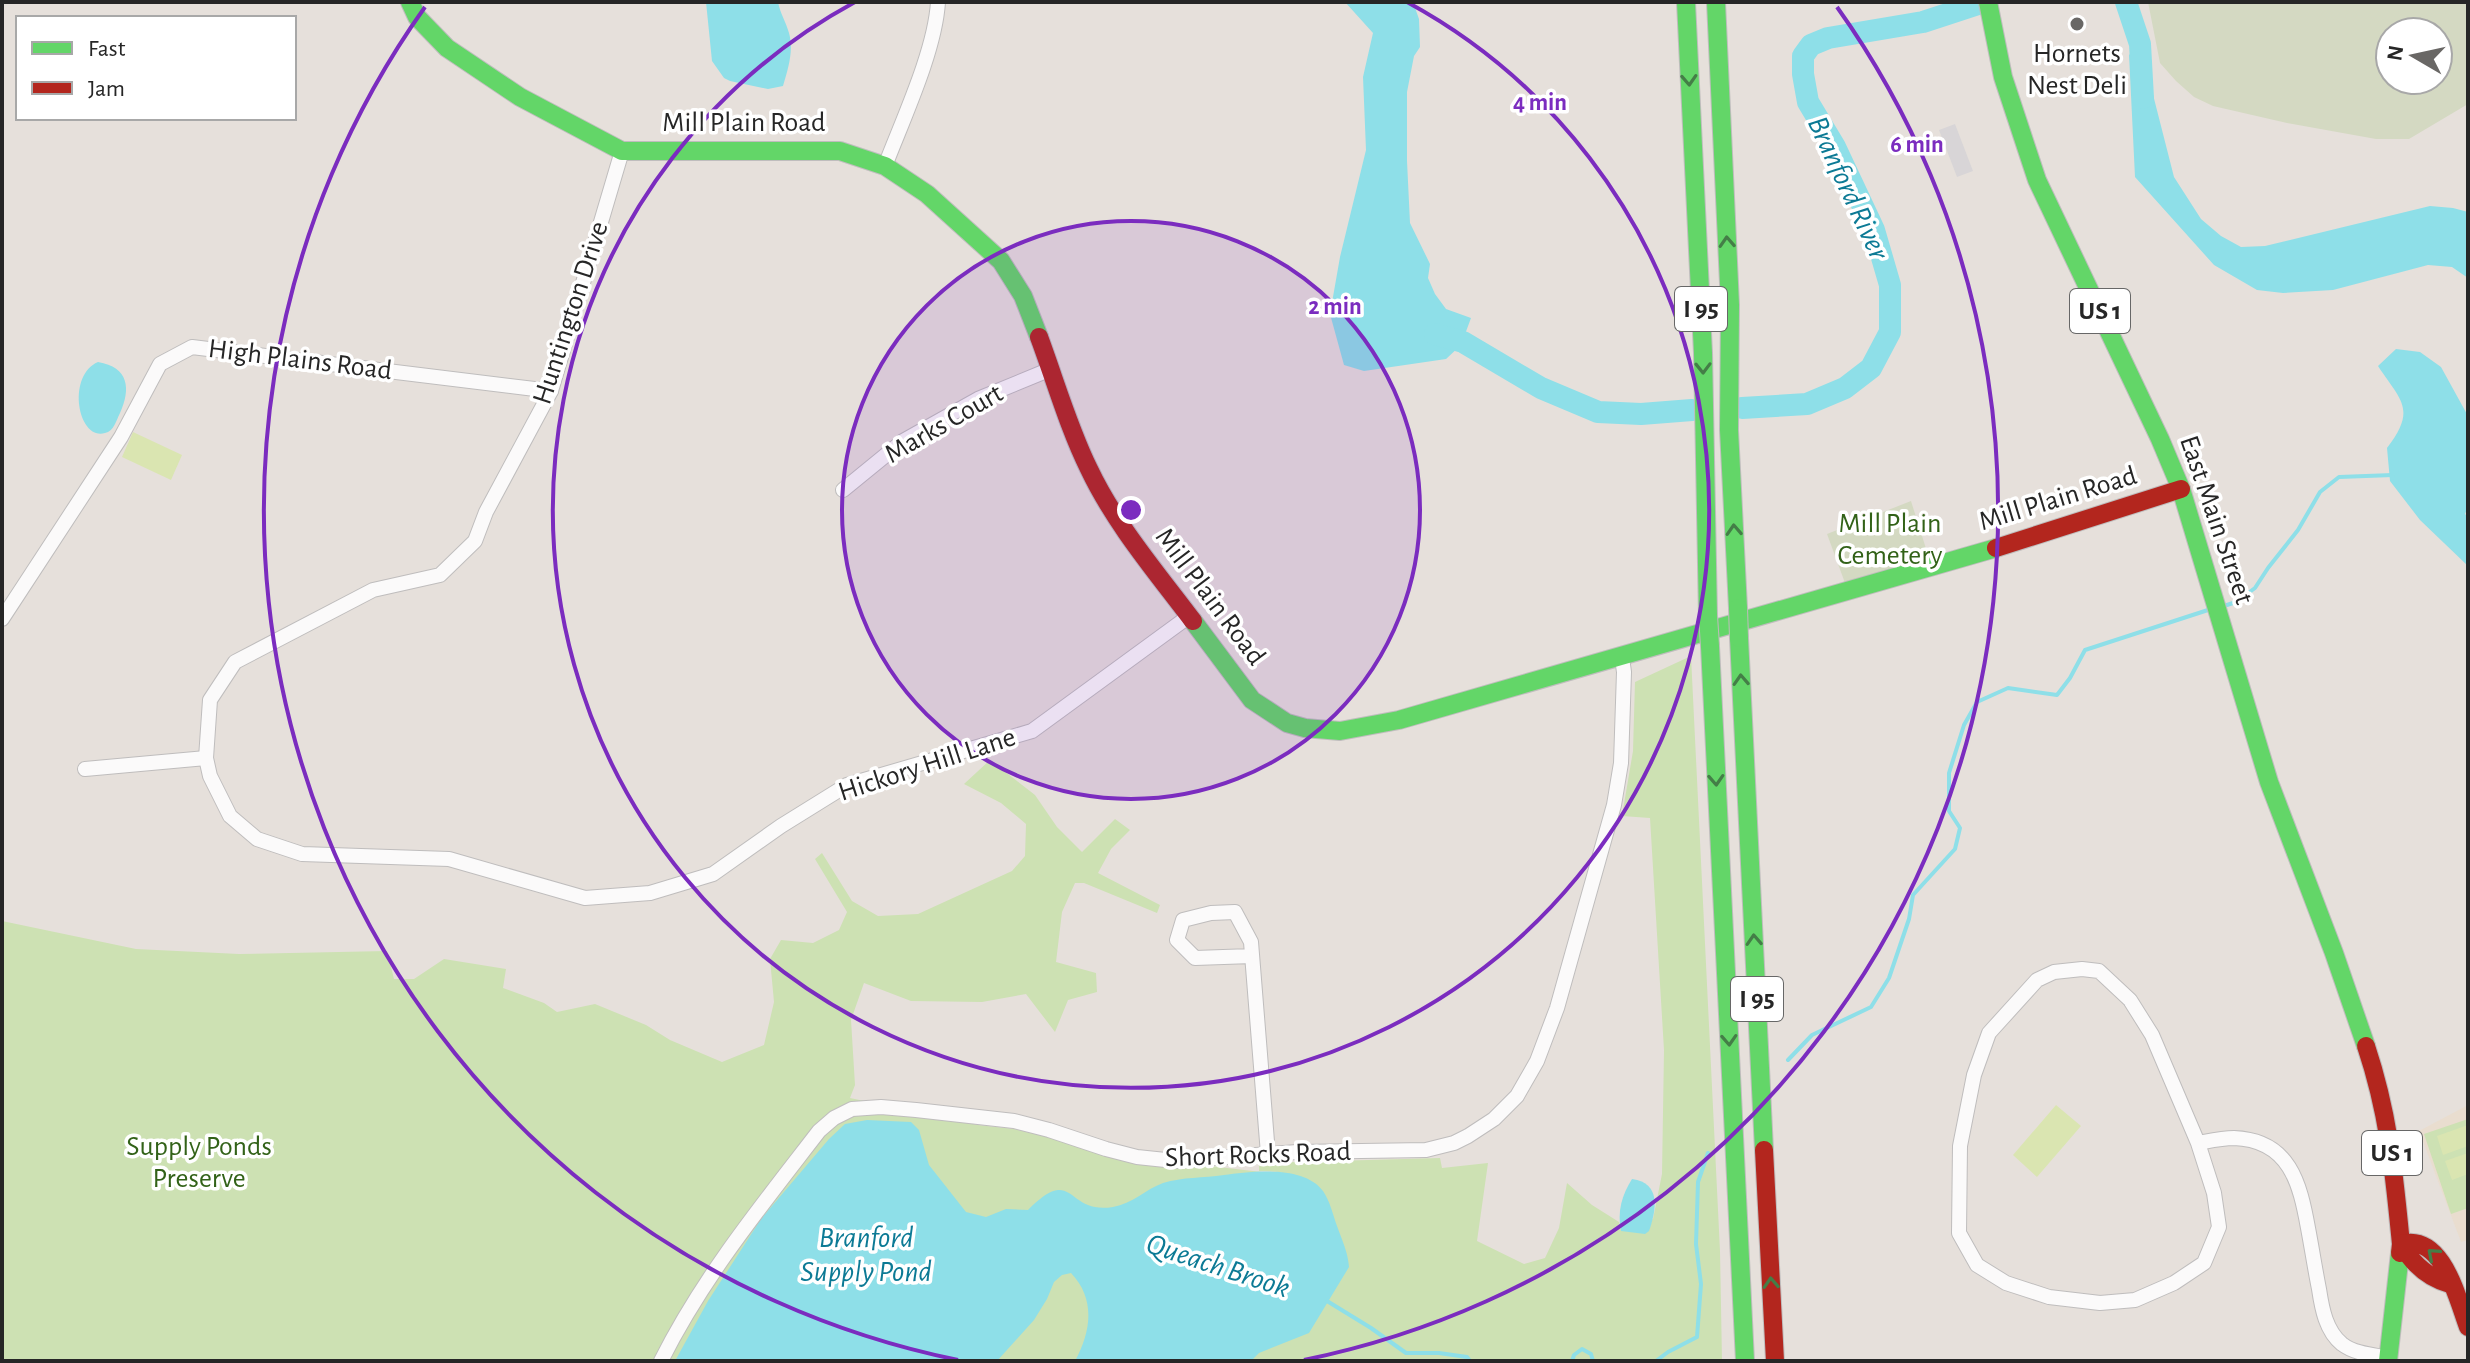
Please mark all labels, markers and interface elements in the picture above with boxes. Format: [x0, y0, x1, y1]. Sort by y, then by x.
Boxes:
marker: Hornets Nest Deli [2068, 15, 2086, 33]
legend [16, 16, 296, 120]
north arrow [2374, 16, 2454, 96]
text: Fast [88, 37, 126, 61]
place label: Hornets Nest Deli [2027, 40, 2127, 100]
text: N [2383, 44, 2407, 62]
one-way arrow [1681, 74, 1698, 87]
text: Jam [88, 77, 125, 101]
text: 4 min [1513, 91, 1567, 115]
street label: Mill Plain Road [662, 109, 826, 137]
water label: Branford River [1802, 112, 1895, 265]
text: 6 min [1890, 133, 1944, 157]
street label: Huntington Drive [528, 218, 614, 408]
one-way arrow [1718, 235, 1735, 248]
road number: I 95 [1675, 287, 1727, 331]
road number: US 1 [2070, 289, 2130, 333]
text: 2 min [1308, 295, 1362, 319]
street label: High Plains Road [206, 335, 394, 385]
one-way arrow [1695, 362, 1712, 375]
street label: Marks Court [880, 379, 1008, 469]
street label: East Main Street [2174, 432, 2258, 608]
street label: Mill Plain Road [1976, 462, 2140, 536]
centre of rings [1117, 496, 1145, 524]
park label: Mill Plain Cemetery [1837, 510, 1943, 570]
street label: Mill Plain Road [1150, 523, 1270, 671]
one-way arrow [1726, 523, 1743, 536]
one-way arrow [1733, 673, 1750, 686]
street label: Hickory Hill Lane [835, 723, 1019, 807]
one-way arrow [1708, 774, 1725, 787]
one-way arrow [1746, 933, 1763, 946]
road number: I 95 [1731, 977, 1783, 1021]
one-way arrow [1720, 1034, 1737, 1047]
road number: US 1 [2362, 1131, 2422, 1175]
park label: Supply Ponds Preserve [126, 1133, 272, 1193]
street label: Short Rocks Road [1165, 1138, 1351, 1172]
water label: Branford Supply Pond [800, 1223, 932, 1287]
water label: Queach Brook [1143, 1229, 1293, 1303]
one-way arrow [2427, 1249, 2442, 1264]
one-way arrow [1763, 1276, 1780, 1289]

